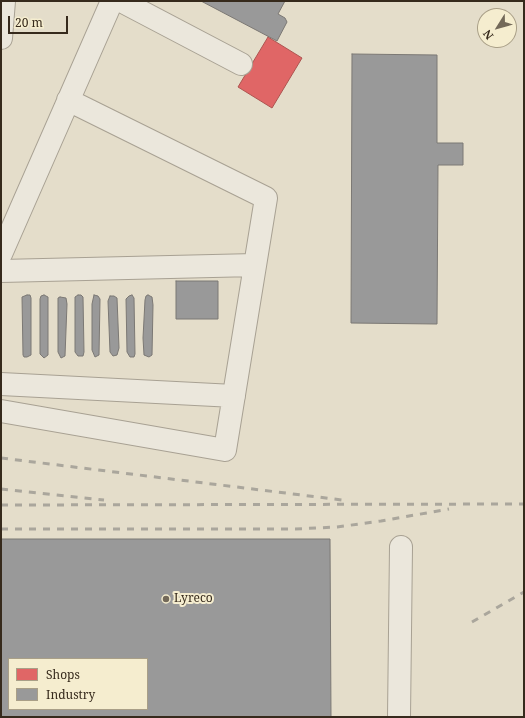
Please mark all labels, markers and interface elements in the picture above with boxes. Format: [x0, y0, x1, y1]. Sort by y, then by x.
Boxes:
scale bar [10, 8, 70, 34]
north arrow [477, 8, 517, 48]
text: 20 m [15, 14, 43, 31]
text: N [479, 27, 496, 43]
place label: Lyreco [174, 592, 213, 606]
marker: Lyreco [161, 594, 171, 604]
legend [8, 658, 148, 710]
text: Shops [46, 666, 80, 683]
text: Industry [46, 686, 95, 703]

